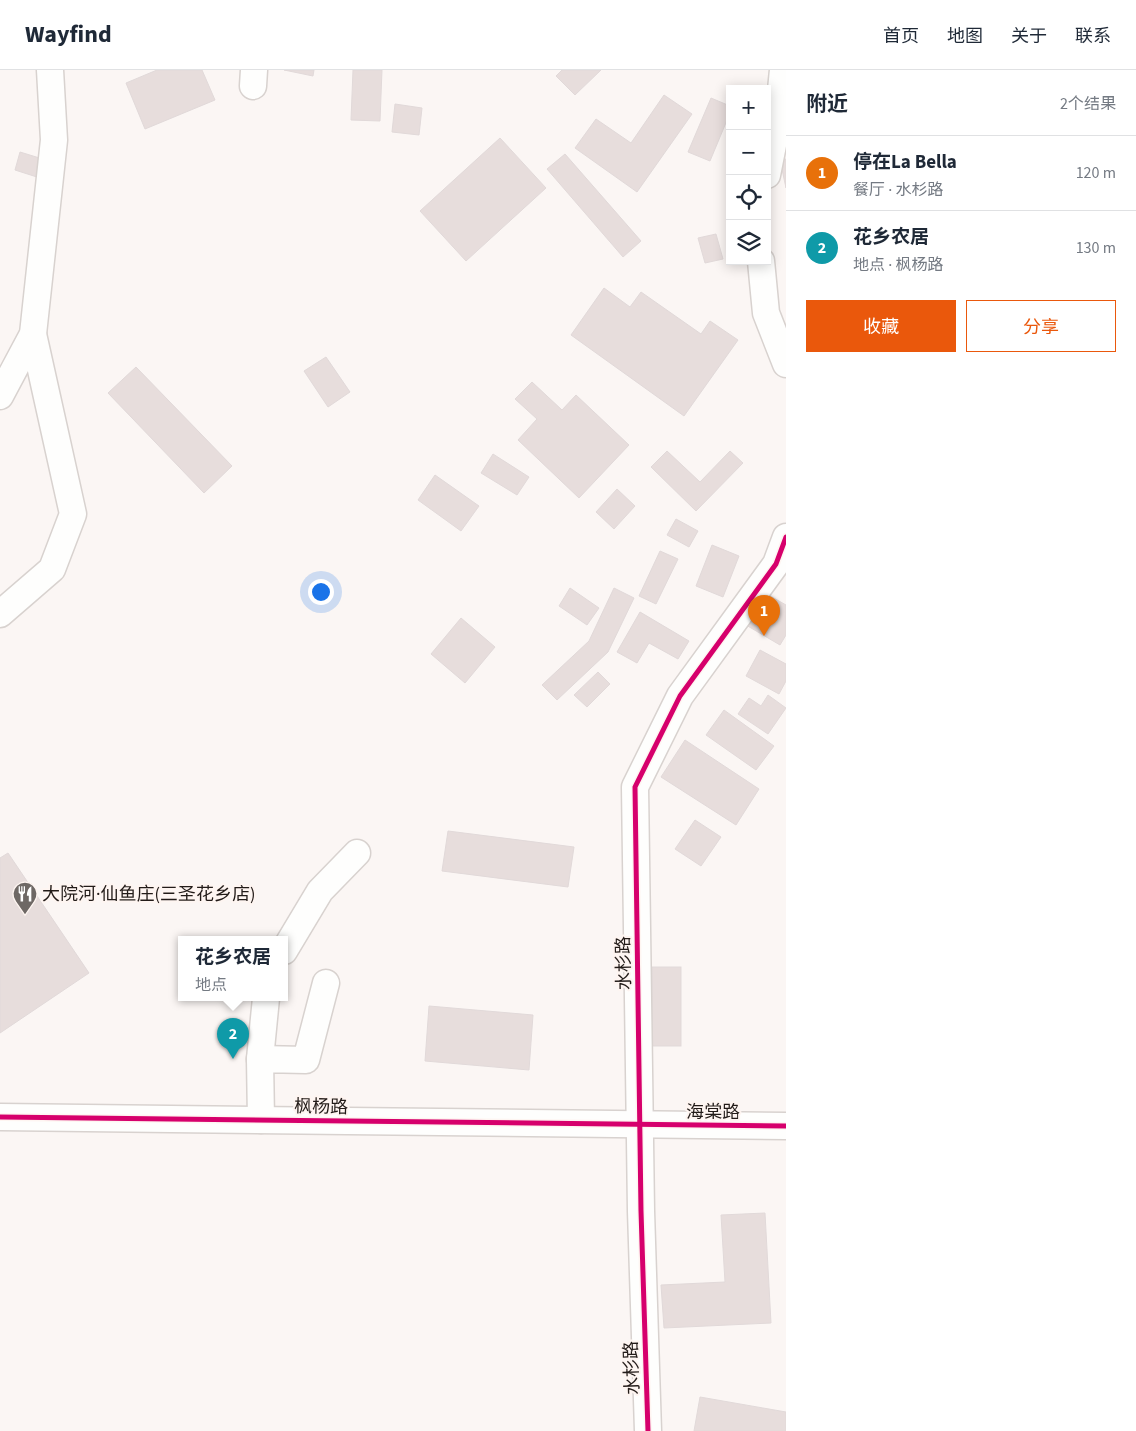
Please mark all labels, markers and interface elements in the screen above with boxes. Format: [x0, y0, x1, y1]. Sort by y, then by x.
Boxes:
text: Wayfind [25, 17, 112, 52]
text: 首页 [883, 24, 919, 49]
text: 地图 [947, 24, 983, 49]
text: 关于 [1011, 24, 1047, 49]
text: 联系 [1075, 24, 1111, 49]
map controls [726, 85, 771, 265]
button: + [726, 85, 771, 130]
text: 附近 [806, 89, 848, 119]
text: 2个结果 [1060, 93, 1116, 115]
button: − [726, 130, 771, 175]
text: 停在La Bella [853, 149, 957, 176]
text: 1 [818, 162, 826, 184]
text: 120 m [1076, 162, 1116, 184]
button: locate [726, 175, 771, 220]
text: 餐厅 · 水杉路 [853, 179, 943, 201]
button: layers [726, 220, 771, 265]
text: 花乡农居 [853, 224, 929, 251]
text: 2 [818, 237, 826, 259]
text: 130 m [1076, 237, 1116, 259]
text: 地点 · 枫杨路 [853, 254, 943, 276]
button: 收藏 [806, 300, 956, 352]
button: 分享 [966, 300, 1116, 352]
your location [308, 579, 334, 605]
pin: 1 [748, 595, 780, 636]
restaurant icon: 大院河·仙鱼庄(三圣花乡店) [12, 881, 38, 915]
place label: 大院河·仙鱼庄(三圣花乡店) [42, 882, 255, 907]
popup [178, 936, 288, 1001]
street label: 水杉路 [611, 936, 637, 990]
text: 花乡农居 [195, 944, 271, 971]
text: 地点 [195, 974, 227, 996]
pin: 2 [217, 1018, 249, 1059]
street label: 枫杨路 [294, 1094, 348, 1120]
street label: 海棠路 [686, 1100, 740, 1125]
street label: 水杉路 [619, 1341, 645, 1395]

